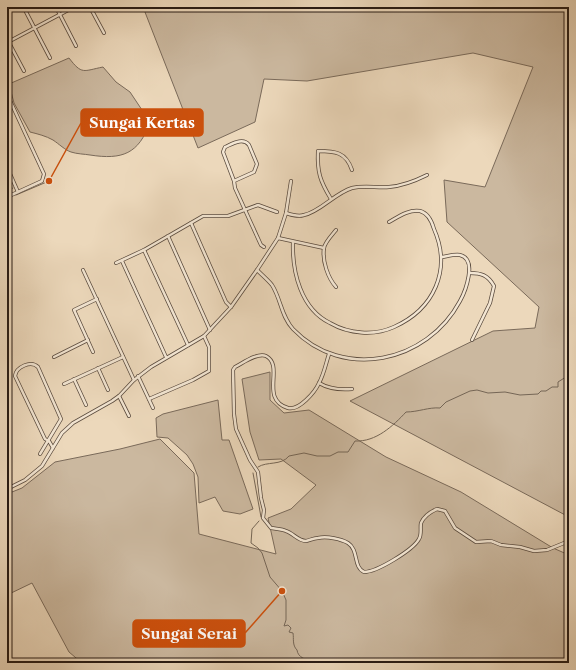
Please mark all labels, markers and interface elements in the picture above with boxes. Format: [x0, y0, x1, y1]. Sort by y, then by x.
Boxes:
callout: Sungai Kertas [81, 109, 203, 136]
text: Sungai Kertas [89, 113, 195, 132]
callout: Sungai Serai [133, 620, 245, 647]
text: Sungai Serai [141, 624, 238, 643]

